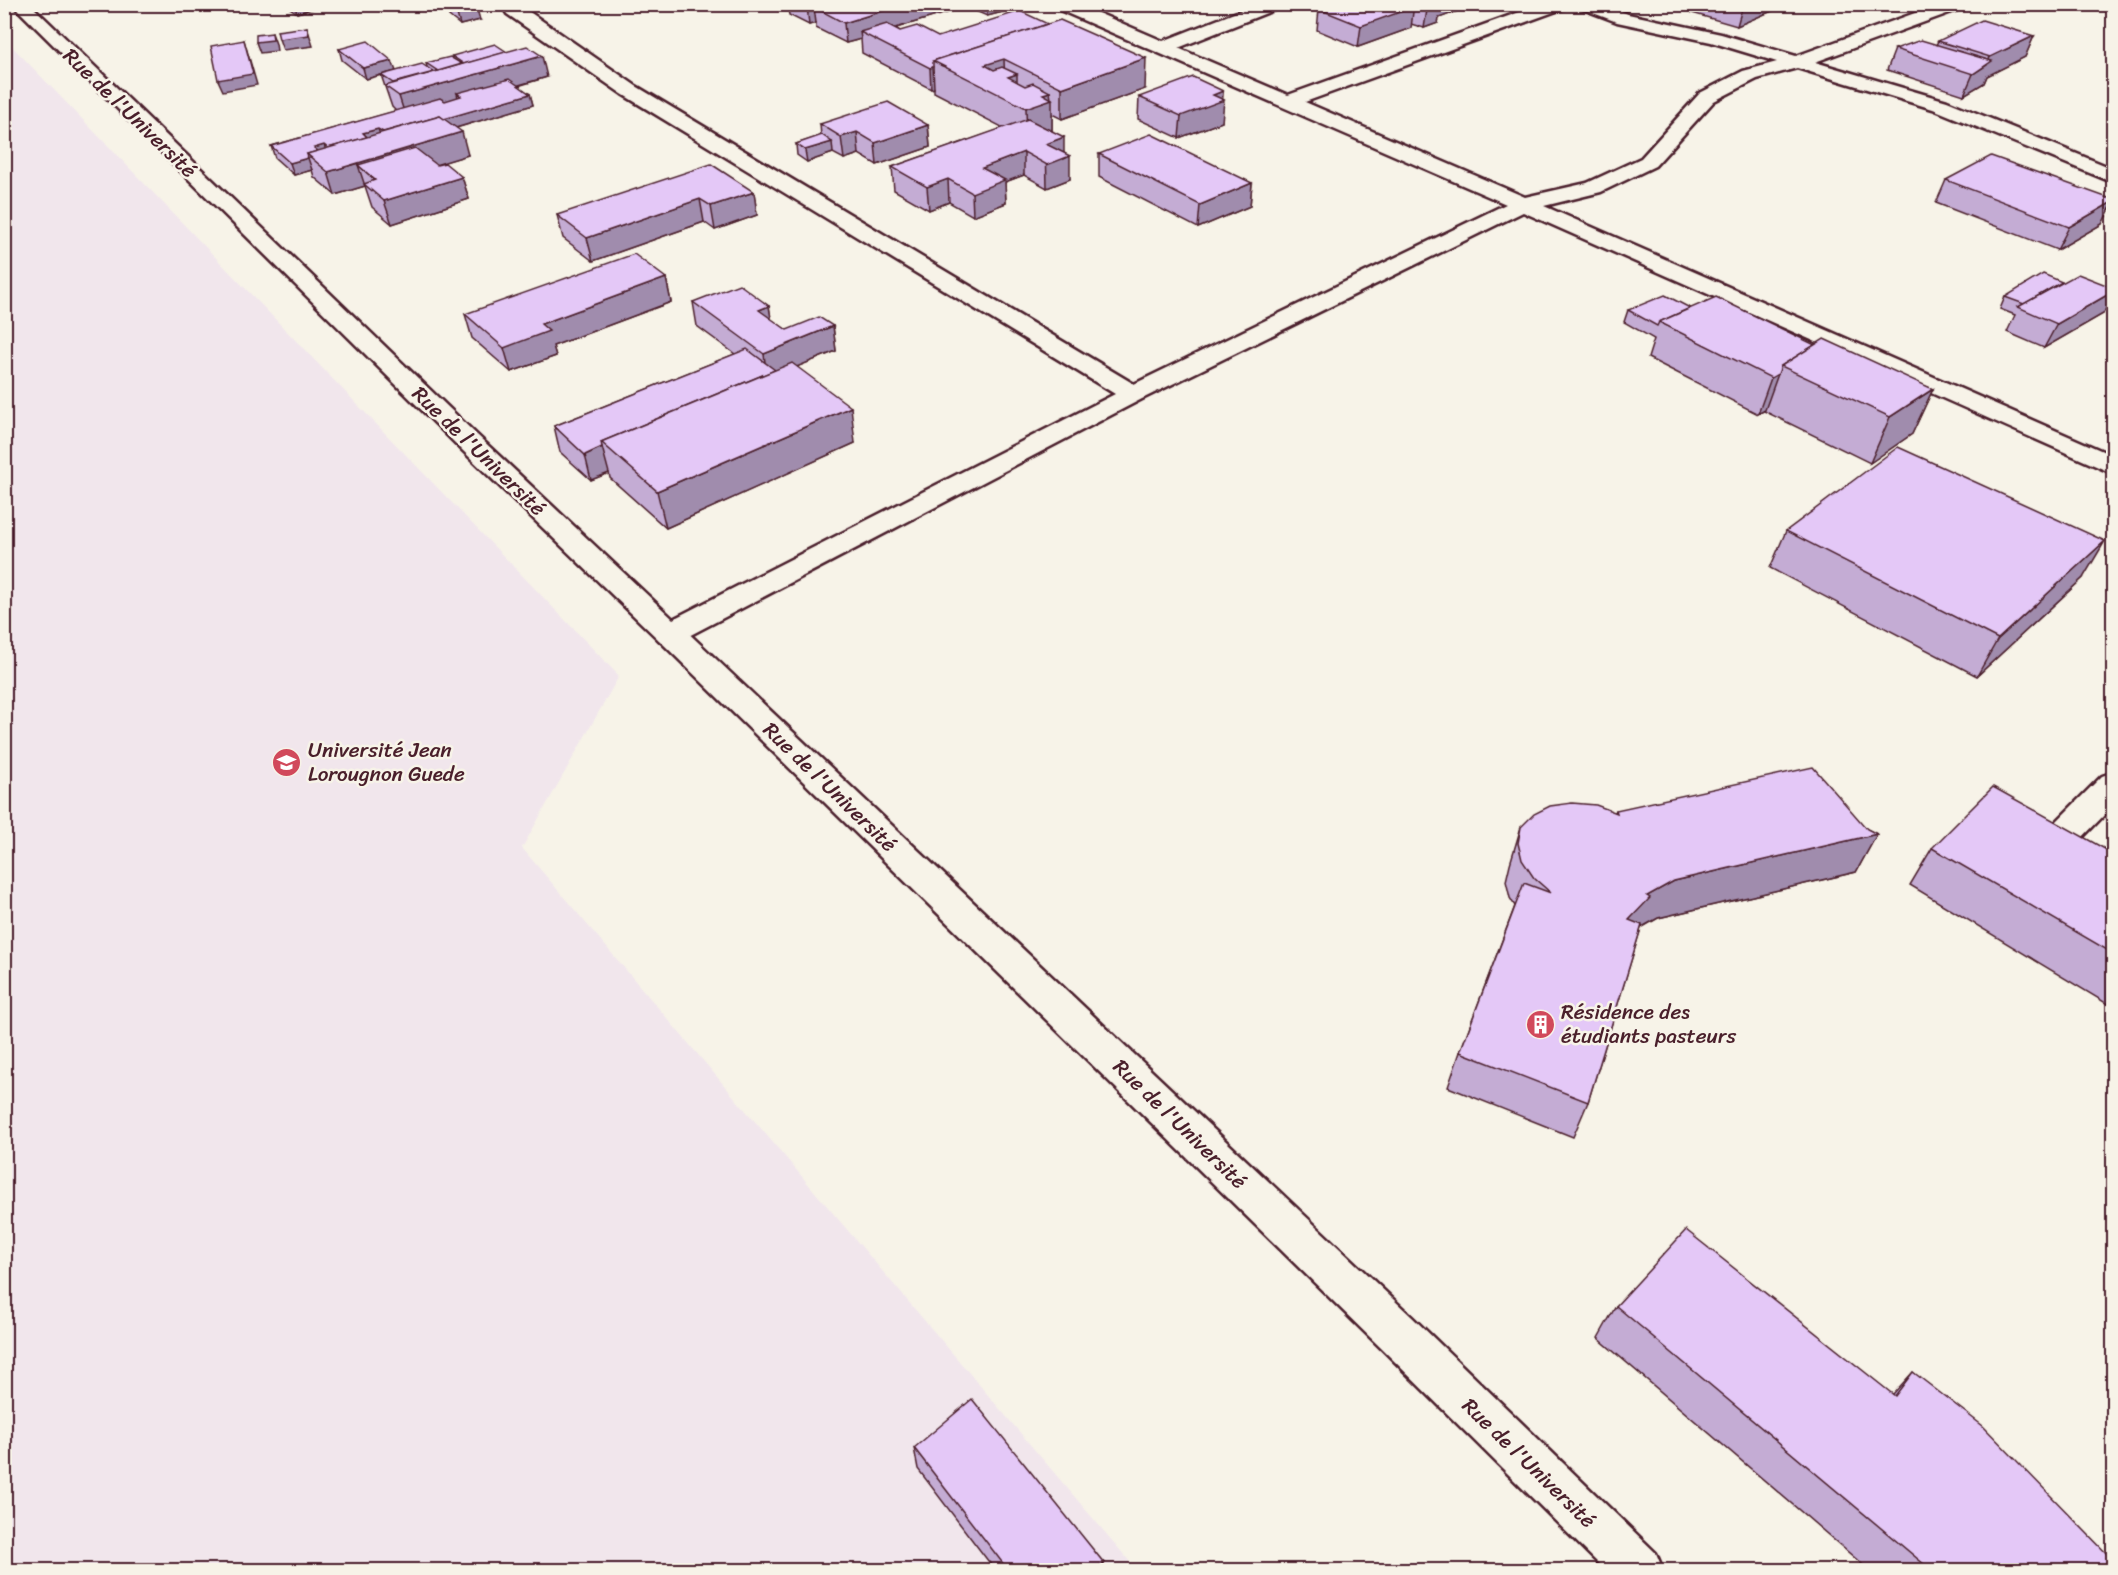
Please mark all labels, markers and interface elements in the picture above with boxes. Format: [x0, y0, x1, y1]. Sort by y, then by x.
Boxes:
street label: Rue de l'Université [54, 38, 206, 188]
street label: Rue de l'Université [403, 376, 555, 526]
street label: Rue de l'Université [754, 712, 906, 862]
place label: Université Jean Lorougnon Guede [308, 731, 465, 793]
school or university icon: Université Jean Lorougnon Guede [271, 746, 303, 778]
place label: Résidence des étudiants pasteurs [1561, 993, 1736, 1055]
building icon: Résidence des étudiants pasteurs [1524, 1008, 1556, 1040]
street label: Rue de l'Université [1104, 1049, 1256, 1199]
street label: Rue de l'Université [1453, 1388, 1605, 1538]

